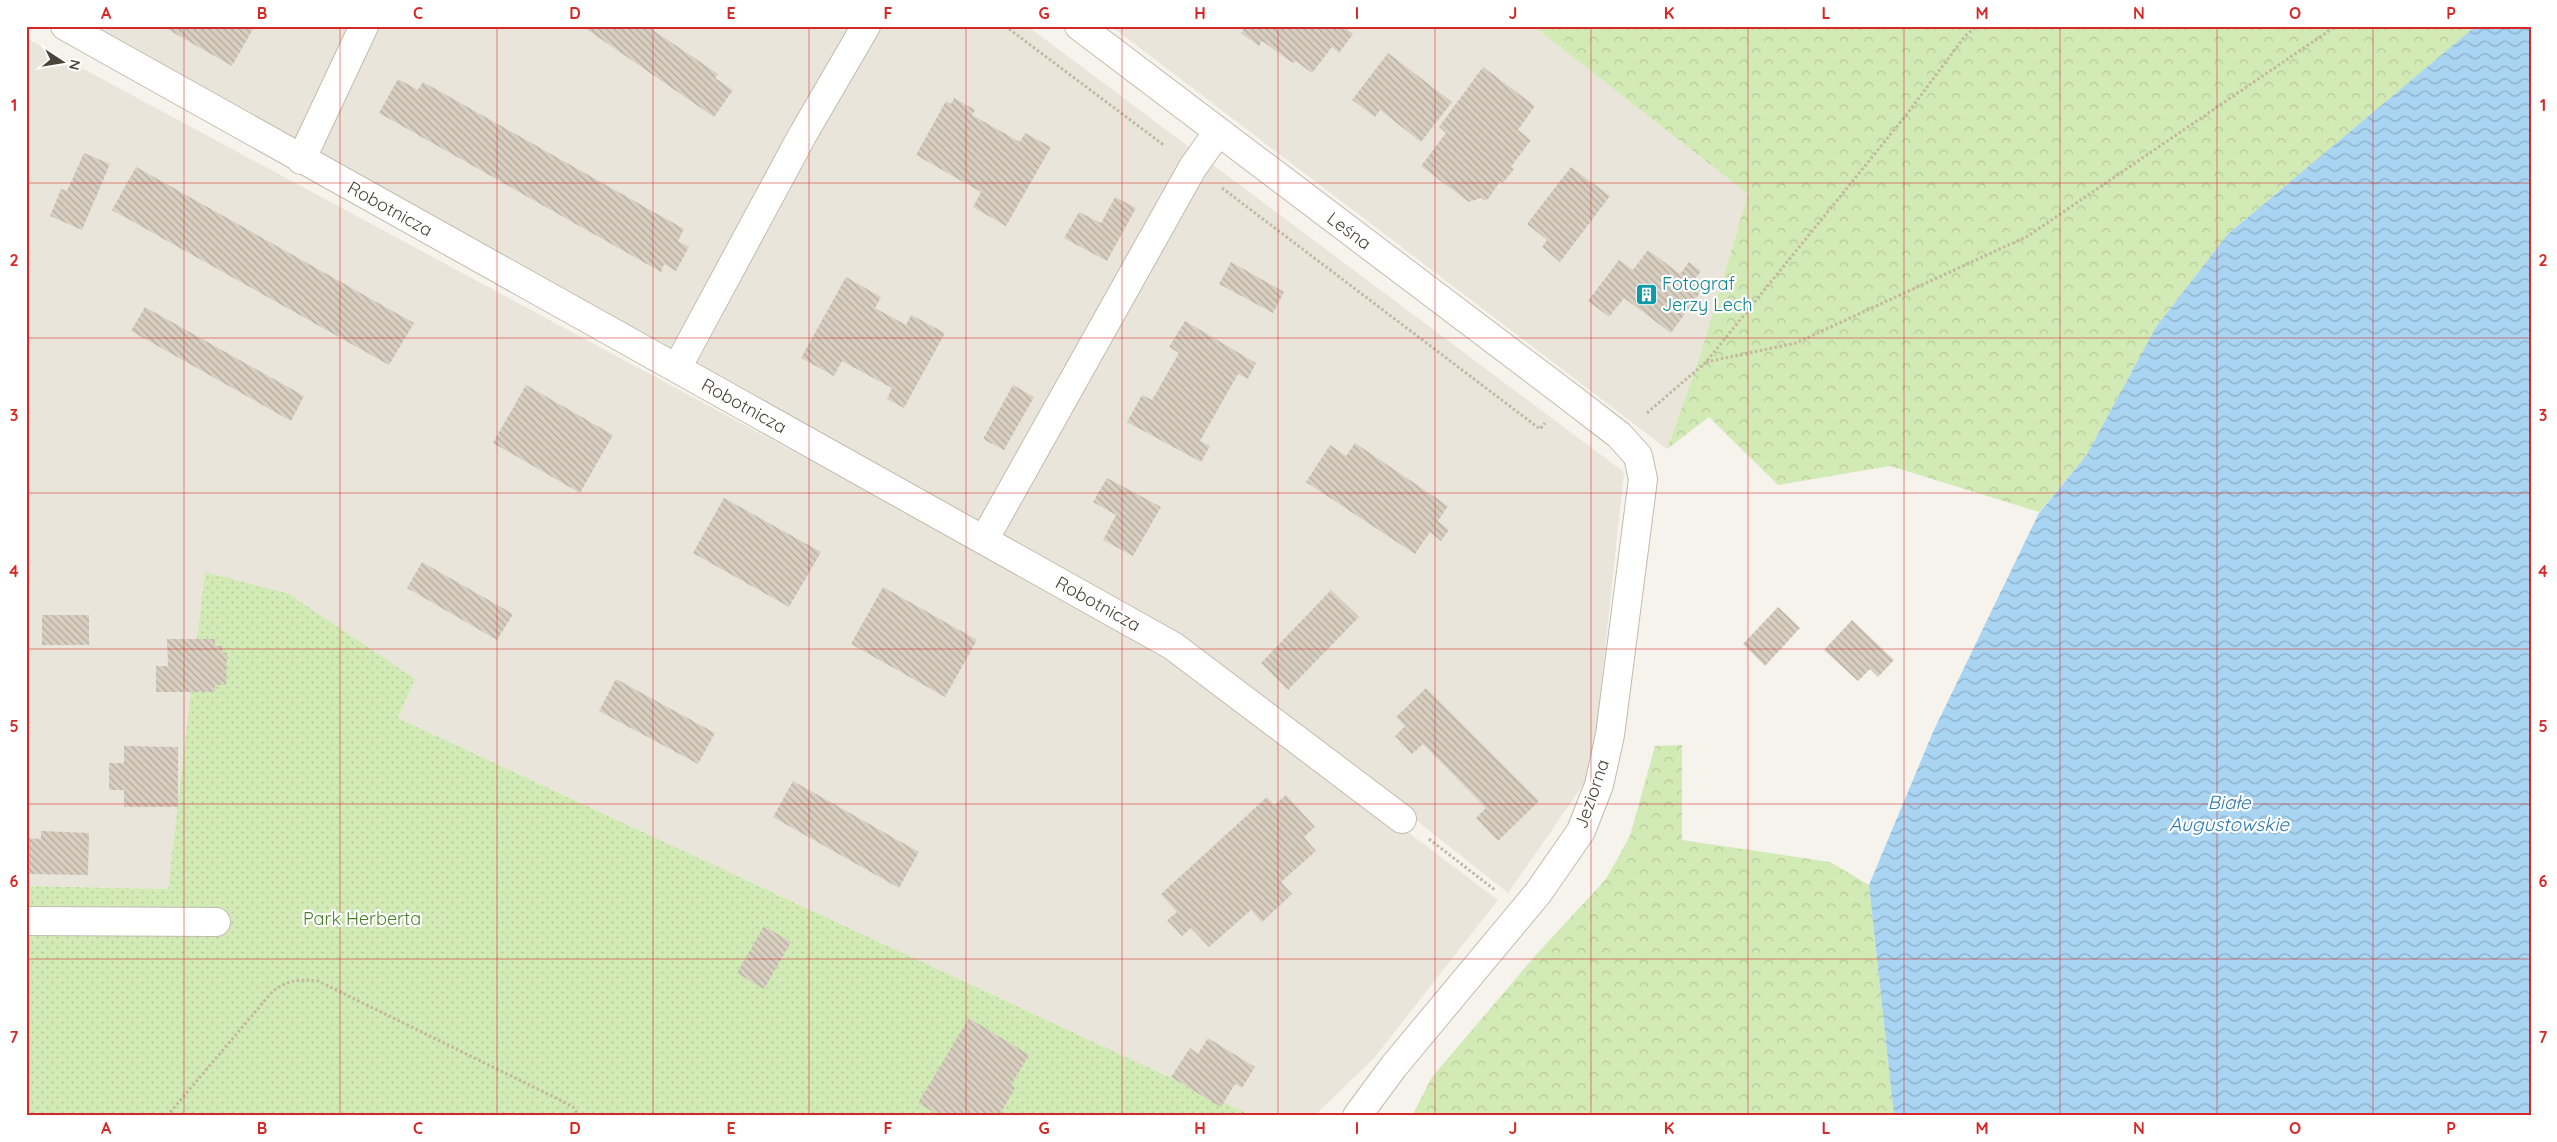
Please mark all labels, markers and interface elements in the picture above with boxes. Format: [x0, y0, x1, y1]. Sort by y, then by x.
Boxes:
text: A [101, 3, 112, 23]
text: B [257, 3, 267, 23]
text: C [413, 3, 423, 23]
text: D [569, 3, 581, 23]
text: E [726, 3, 736, 23]
text: F [884, 3, 893, 23]
text: G [1038, 3, 1050, 23]
text: H [1194, 3, 1206, 23]
text: I [1355, 3, 1359, 23]
text: J [1509, 3, 1517, 23]
text: K [1664, 3, 1674, 23]
text: L [1822, 3, 1831, 23]
text: M [1975, 3, 1989, 23]
text: N [2133, 3, 2145, 23]
text: O [2289, 3, 2301, 23]
text: P [2446, 3, 2456, 23]
north arrow [38, 38, 88, 88]
text: N [65, 58, 85, 72]
text: 1 [11, 95, 17, 115]
text: 1 [2540, 95, 2546, 115]
street label: Robotnicza [344, 176, 437, 241]
street label: Leśna [1323, 207, 1376, 255]
text: 2 [9, 250, 19, 270]
text: 2 [2538, 250, 2548, 270]
place label: Fotograf Jerzy Lech [1662, 272, 1752, 316]
building icon: Fotograf Jerzy Lech [1634, 282, 1658, 306]
street label: Robotnicza [698, 373, 791, 438]
text: 3 [10, 405, 18, 425]
text: 3 [2539, 405, 2547, 425]
text: 4 [9, 561, 19, 581]
text: 4 [2538, 561, 2548, 581]
street label: Robotnicza [1052, 571, 1145, 636]
text: 5 [9, 716, 19, 736]
text: 5 [2538, 716, 2548, 736]
street label: Jeziorna [1569, 756, 1614, 832]
water label: Białe Augustowskie [2169, 790, 2290, 836]
text: 6 [10, 871, 19, 891]
text: 6 [2539, 871, 2548, 891]
park label: Park Herberta [303, 907, 421, 930]
text: 7 [10, 1027, 19, 1047]
text: 7 [2539, 1027, 2548, 1047]
text: A [101, 1118, 112, 1138]
text: B [257, 1118, 267, 1138]
text: C [413, 1118, 423, 1138]
text: D [569, 1118, 581, 1138]
text: E [726, 1118, 736, 1138]
text: F [884, 1118, 893, 1138]
text: G [1038, 1118, 1050, 1138]
text: H [1194, 1118, 1206, 1138]
text: I [1355, 1118, 1359, 1138]
text: J [1509, 1118, 1517, 1138]
text: K [1664, 1118, 1674, 1138]
text: L [1822, 1118, 1831, 1138]
text: M [1975, 1118, 1989, 1138]
text: N [2133, 1118, 2145, 1138]
text: O [2289, 1118, 2301, 1138]
text: P [2446, 1118, 2456, 1138]

